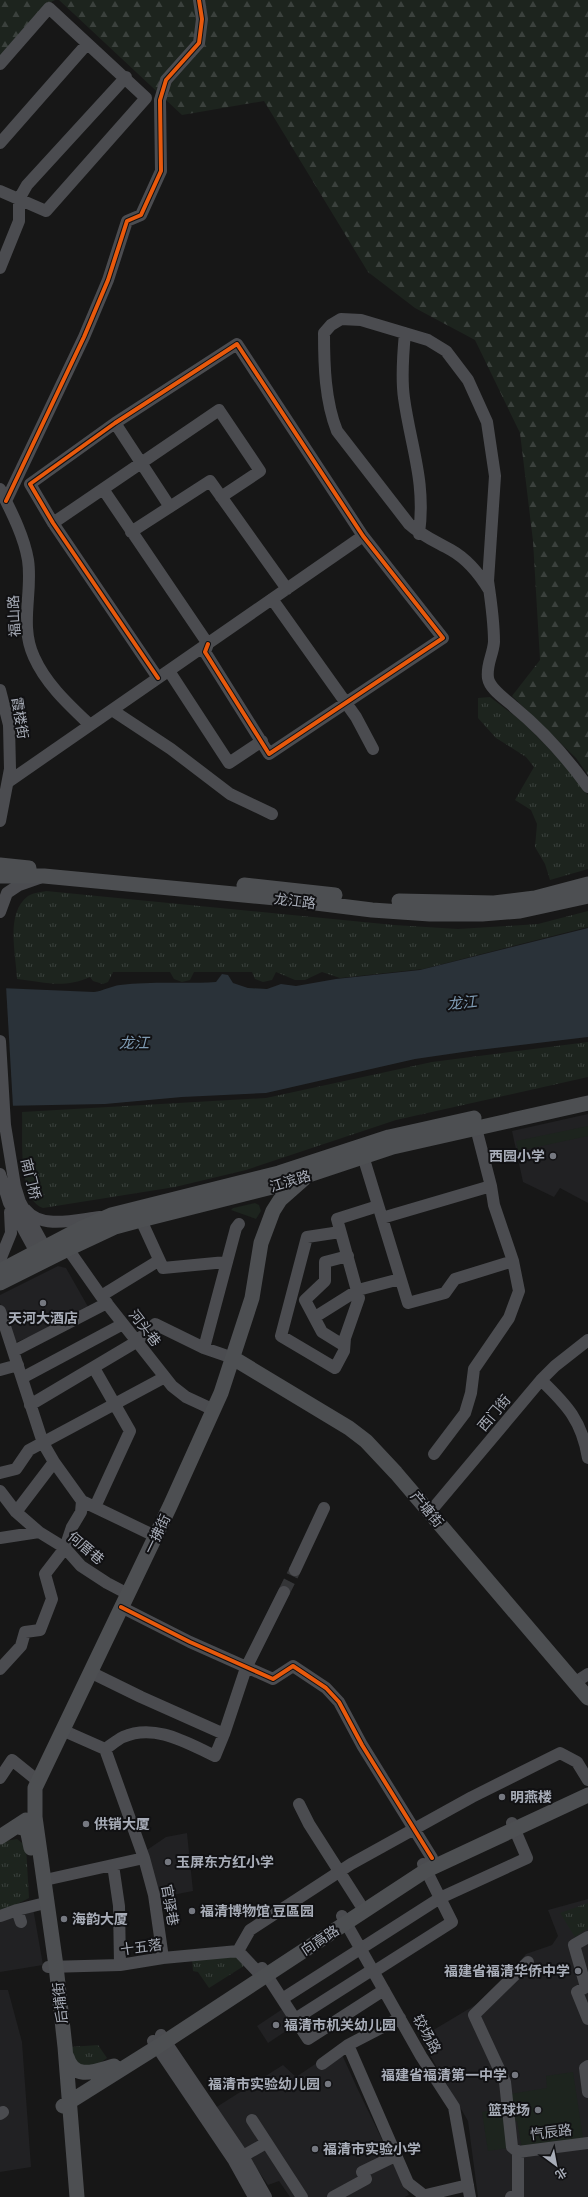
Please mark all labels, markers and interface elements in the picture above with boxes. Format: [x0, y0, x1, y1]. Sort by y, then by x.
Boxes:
street label: 福山路 [5, 595, 23, 637]
street label: 霞楼街 [9, 696, 31, 740]
street label: 龙江路 [273, 891, 317, 911]
water label: 龙江 [446, 992, 480, 1013]
water label: 龙江 [119, 1034, 151, 1051]
place label: 西园小学 [489, 1148, 545, 1164]
marker: 西园小学 [548, 1151, 558, 1161]
street label: 南门桥 [18, 1157, 44, 1201]
street label: 江滨路 [268, 1167, 312, 1195]
marker: 天河大酒店 [38, 1298, 48, 1308]
street label: 河头巷 [126, 1307, 164, 1349]
place label: 天河大酒店 [8, 1310, 78, 1326]
street label: 西门街 [474, 1392, 514, 1434]
street label: 产塘街 [407, 1488, 447, 1530]
street label: 一拂街 [141, 1512, 173, 1556]
street label: 何厝巷 [65, 1528, 107, 1568]
place label: 明燕楼 [510, 1789, 552, 1805]
marker: 明燕楼 [497, 1792, 507, 1802]
place label: 供销大厦 [94, 1816, 150, 1832]
marker: 供销大厦 [81, 1819, 91, 1829]
place label: 玉屏东方红小学 [176, 1854, 274, 1870]
marker: 玉屏东方红小学 [163, 1857, 173, 1867]
street label: 官驿巷 [158, 1883, 182, 1927]
place label: 福清博物馆 豆區园 [200, 1903, 314, 1919]
marker: 福清博物馆 豆區园 [187, 1906, 197, 1916]
place label: 海韵大厦 [72, 1911, 128, 1927]
marker: 海韵大厦 [59, 1914, 69, 1924]
street label: 向高路 [298, 1922, 342, 1958]
street label: 十五落 [119, 1936, 163, 1958]
place label: 福建省福清华侨中学 [444, 1963, 570, 1979]
marker: 福建省福清华侨中学 [573, 1966, 583, 1976]
street label: 后埔街 [50, 1981, 70, 2025]
street label: 较场路 [410, 2012, 444, 2056]
place label: 福清市机关幼儿园 [284, 2017, 396, 2033]
marker: 福清市机关幼儿园 [271, 2020, 281, 2030]
place label: 福建省福清第一中学 [381, 2067, 507, 2083]
marker: 福建省福清第一中学 [510, 2070, 520, 2080]
place label: 福清市实验幼儿园 [208, 2076, 320, 2092]
marker: 福清市实验幼儿园 [323, 2079, 333, 2089]
place label: 篮球场 [488, 2102, 530, 2118]
marker: 篮球场 [533, 2105, 543, 2115]
street label: 忾辰路 [529, 2122, 573, 2142]
place label: 福清市实验小学 [323, 2141, 421, 2157]
marker: 福清市实验小学 [310, 2144, 320, 2154]
north arrow [536, 2145, 576, 2185]
text: 北 [553, 2165, 569, 2181]

